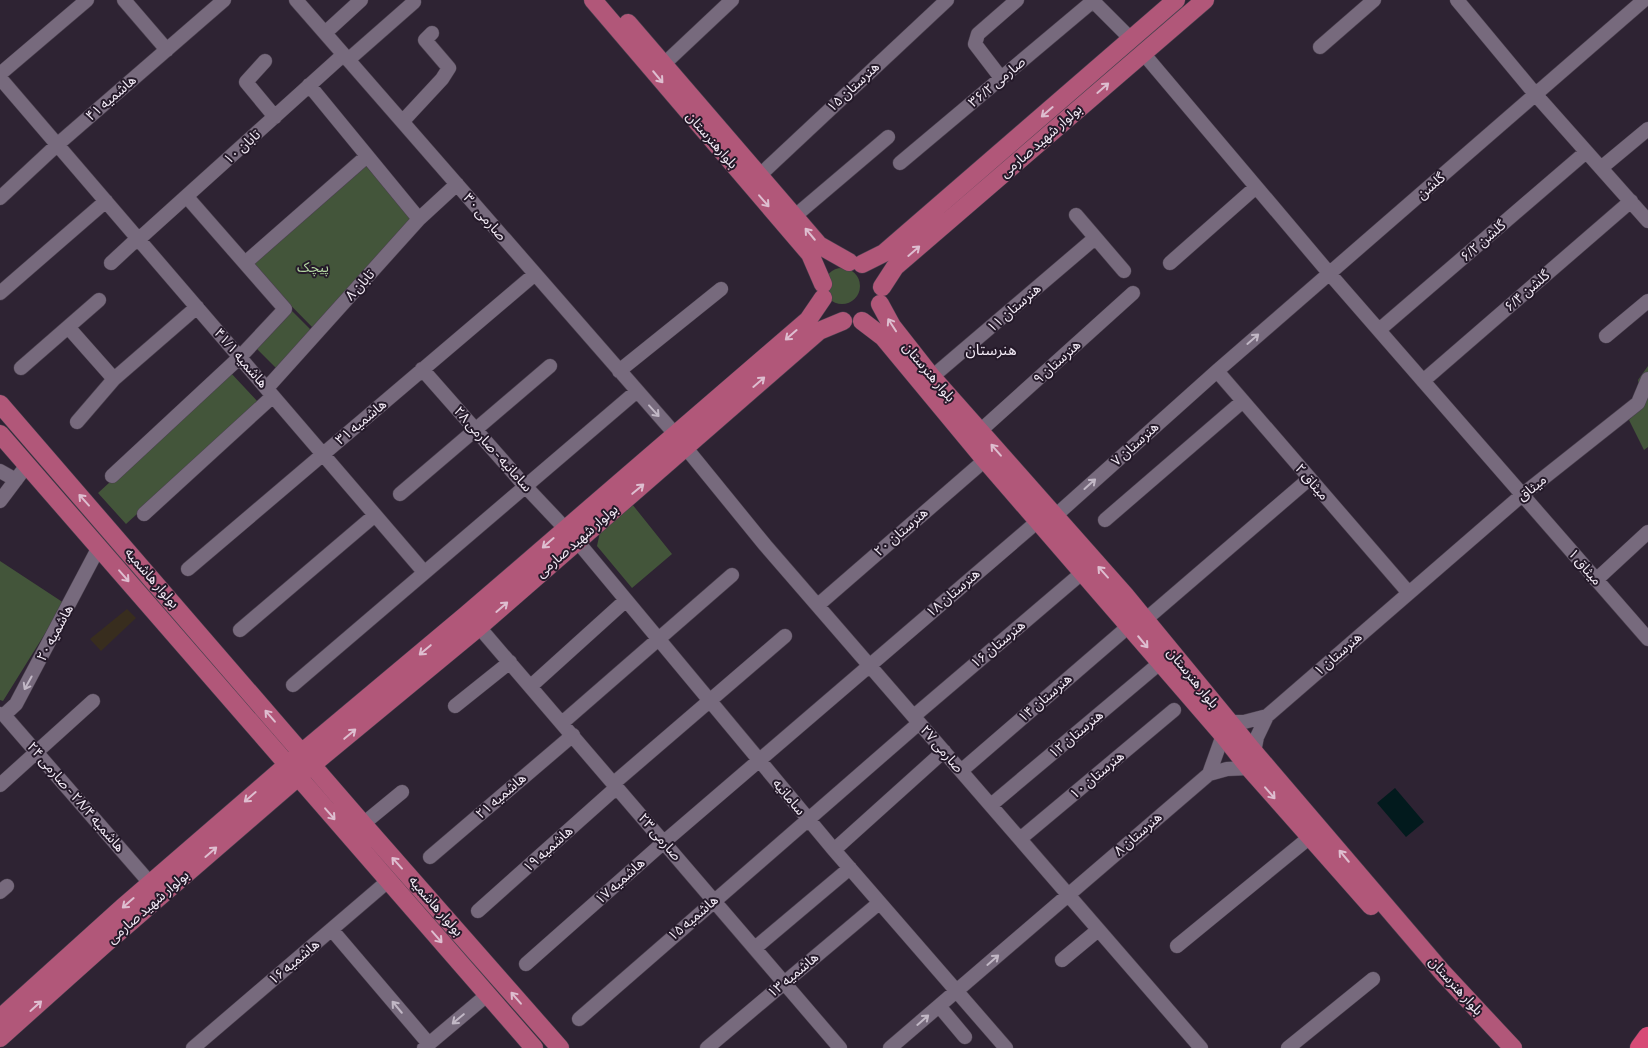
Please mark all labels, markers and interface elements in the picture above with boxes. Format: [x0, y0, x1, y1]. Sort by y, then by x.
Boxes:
street label: صارمی ۳۶/۲ [965, 53, 1029, 111]
street label: هنرستان ۱۵ [823, 58, 883, 116]
one-way arrow [653, 70, 664, 83]
street label: هاشمیه ۴۱ [82, 71, 140, 125]
one-way arrow [1096, 83, 1109, 94]
street label: بولوار شهید صارمی [996, 101, 1086, 181]
one-way arrow [1040, 107, 1053, 118]
street label: بلوارهنرستان [683, 108, 742, 172]
street label: تابان ۱۰ [220, 126, 264, 168]
street label: گلشن [1413, 169, 1449, 203]
street label: صارمی ۳۰ [460, 190, 510, 244]
one-way arrow [758, 194, 770, 207]
street label: گلشن ۶/۲ [1457, 217, 1509, 265]
one-way arrow [804, 227, 816, 240]
one-way arrow [907, 245, 920, 257]
park label: پیچک [297, 259, 329, 277]
street label: تابان ۸ [342, 266, 378, 304]
street label: گلشن ۶/۴ [1501, 267, 1553, 315]
street label: هنرستان ۱۱ [983, 280, 1045, 336]
one-way arrow [886, 318, 897, 332]
street label: هاشمیه ۴۱/۱ [210, 325, 272, 391]
one-way arrow [784, 329, 797, 340]
one-way arrow [1247, 333, 1260, 345]
street label: هنرستان ۹ [1030, 336, 1084, 388]
street label: بلوار هنرستان [899, 339, 959, 406]
district label: هنرستان [965, 341, 1017, 360]
one-way arrow [753, 376, 766, 388]
street label: هاشمیه ۳۱ [332, 396, 390, 448]
street label: سامانیه - صارمی ۲۸ [450, 403, 536, 495]
one-way arrow [648, 404, 660, 417]
street label: هنرستان ۷ [1108, 418, 1162, 470]
one-way arrow [990, 443, 1001, 456]
street label: میثاق ۲ [1291, 460, 1333, 504]
street label: میثاق [1514, 471, 1550, 505]
one-way arrow [1083, 478, 1096, 490]
one-way arrow [631, 484, 644, 495]
one-way arrow [78, 494, 90, 507]
street label: بولوار شهید صارمی [532, 501, 622, 581]
street label: هنرستان ۲۰ [870, 504, 932, 560]
one-way arrow [542, 538, 555, 549]
street label: بولوار هاشمیه [121, 544, 183, 612]
street label: میثاق ۱ [1564, 545, 1606, 589]
street label: هنرستان ۱۸ [922, 565, 984, 621]
one-way arrow [1097, 565, 1109, 578]
one-way arrow [118, 569, 129, 582]
one-way arrow [495, 601, 508, 613]
street label: هاشمیه ۲۰ [33, 602, 77, 664]
street label: هنرستان ۱۶ [967, 616, 1029, 672]
street label: هنرستان ۱ [1311, 629, 1365, 679]
one-way arrow [1138, 635, 1149, 648]
one-way arrow [419, 644, 432, 655]
street label: بلوار هنرستان [1163, 644, 1223, 712]
street label: هنرستان ۱۴ [1014, 670, 1076, 726]
one-way arrow [22, 676, 32, 690]
street label: هنرستان ۱۲ [1045, 706, 1107, 762]
one-way arrow [264, 709, 276, 722]
street label: صارمی ۲۷ [917, 722, 967, 776]
one-way arrow [343, 728, 356, 739]
street label: هاشمیه ۲۸/۴ - صارمی ۲۴ [24, 738, 128, 856]
street label: هنرستان ۱۰ [1066, 747, 1128, 803]
street label: هاشمیه ۲۱ [472, 769, 530, 823]
street label: سامانیه [769, 775, 809, 819]
one-way arrow [1264, 786, 1275, 799]
one-way arrow [244, 791, 257, 802]
one-way arrow [325, 807, 336, 820]
street label: هنرستان ۸ [1111, 809, 1165, 859]
street label: صارمی ۲۳ [635, 810, 685, 864]
street label: هاشمیه ۱۹ [519, 822, 577, 876]
one-way arrow [204, 847, 217, 858]
one-way arrow [1338, 849, 1350, 862]
street label: هاشمیه ۱۷ [591, 854, 649, 908]
one-way arrow [391, 856, 403, 869]
street label: بولوار شهید صارمی [103, 867, 193, 947]
street label: بولوار هاشمیه [405, 872, 467, 940]
street label: هاشمیه ۱۵ [664, 891, 722, 945]
one-way arrow [121, 897, 134, 909]
one-way arrow [431, 930, 443, 943]
street label: هاشمیه ۱۶ [265, 936, 323, 988]
street label: هاشمیه ۱۳ [764, 949, 822, 1001]
street label: بلوار هنرستان [1425, 953, 1487, 1019]
one-way arrow [987, 954, 1000, 965]
one-way arrow [511, 992, 522, 1005]
one-way arrow [30, 1000, 43, 1011]
one-way arrow [391, 1000, 403, 1013]
one-way arrow [452, 1014, 465, 1025]
one-way arrow [917, 1014, 930, 1025]

